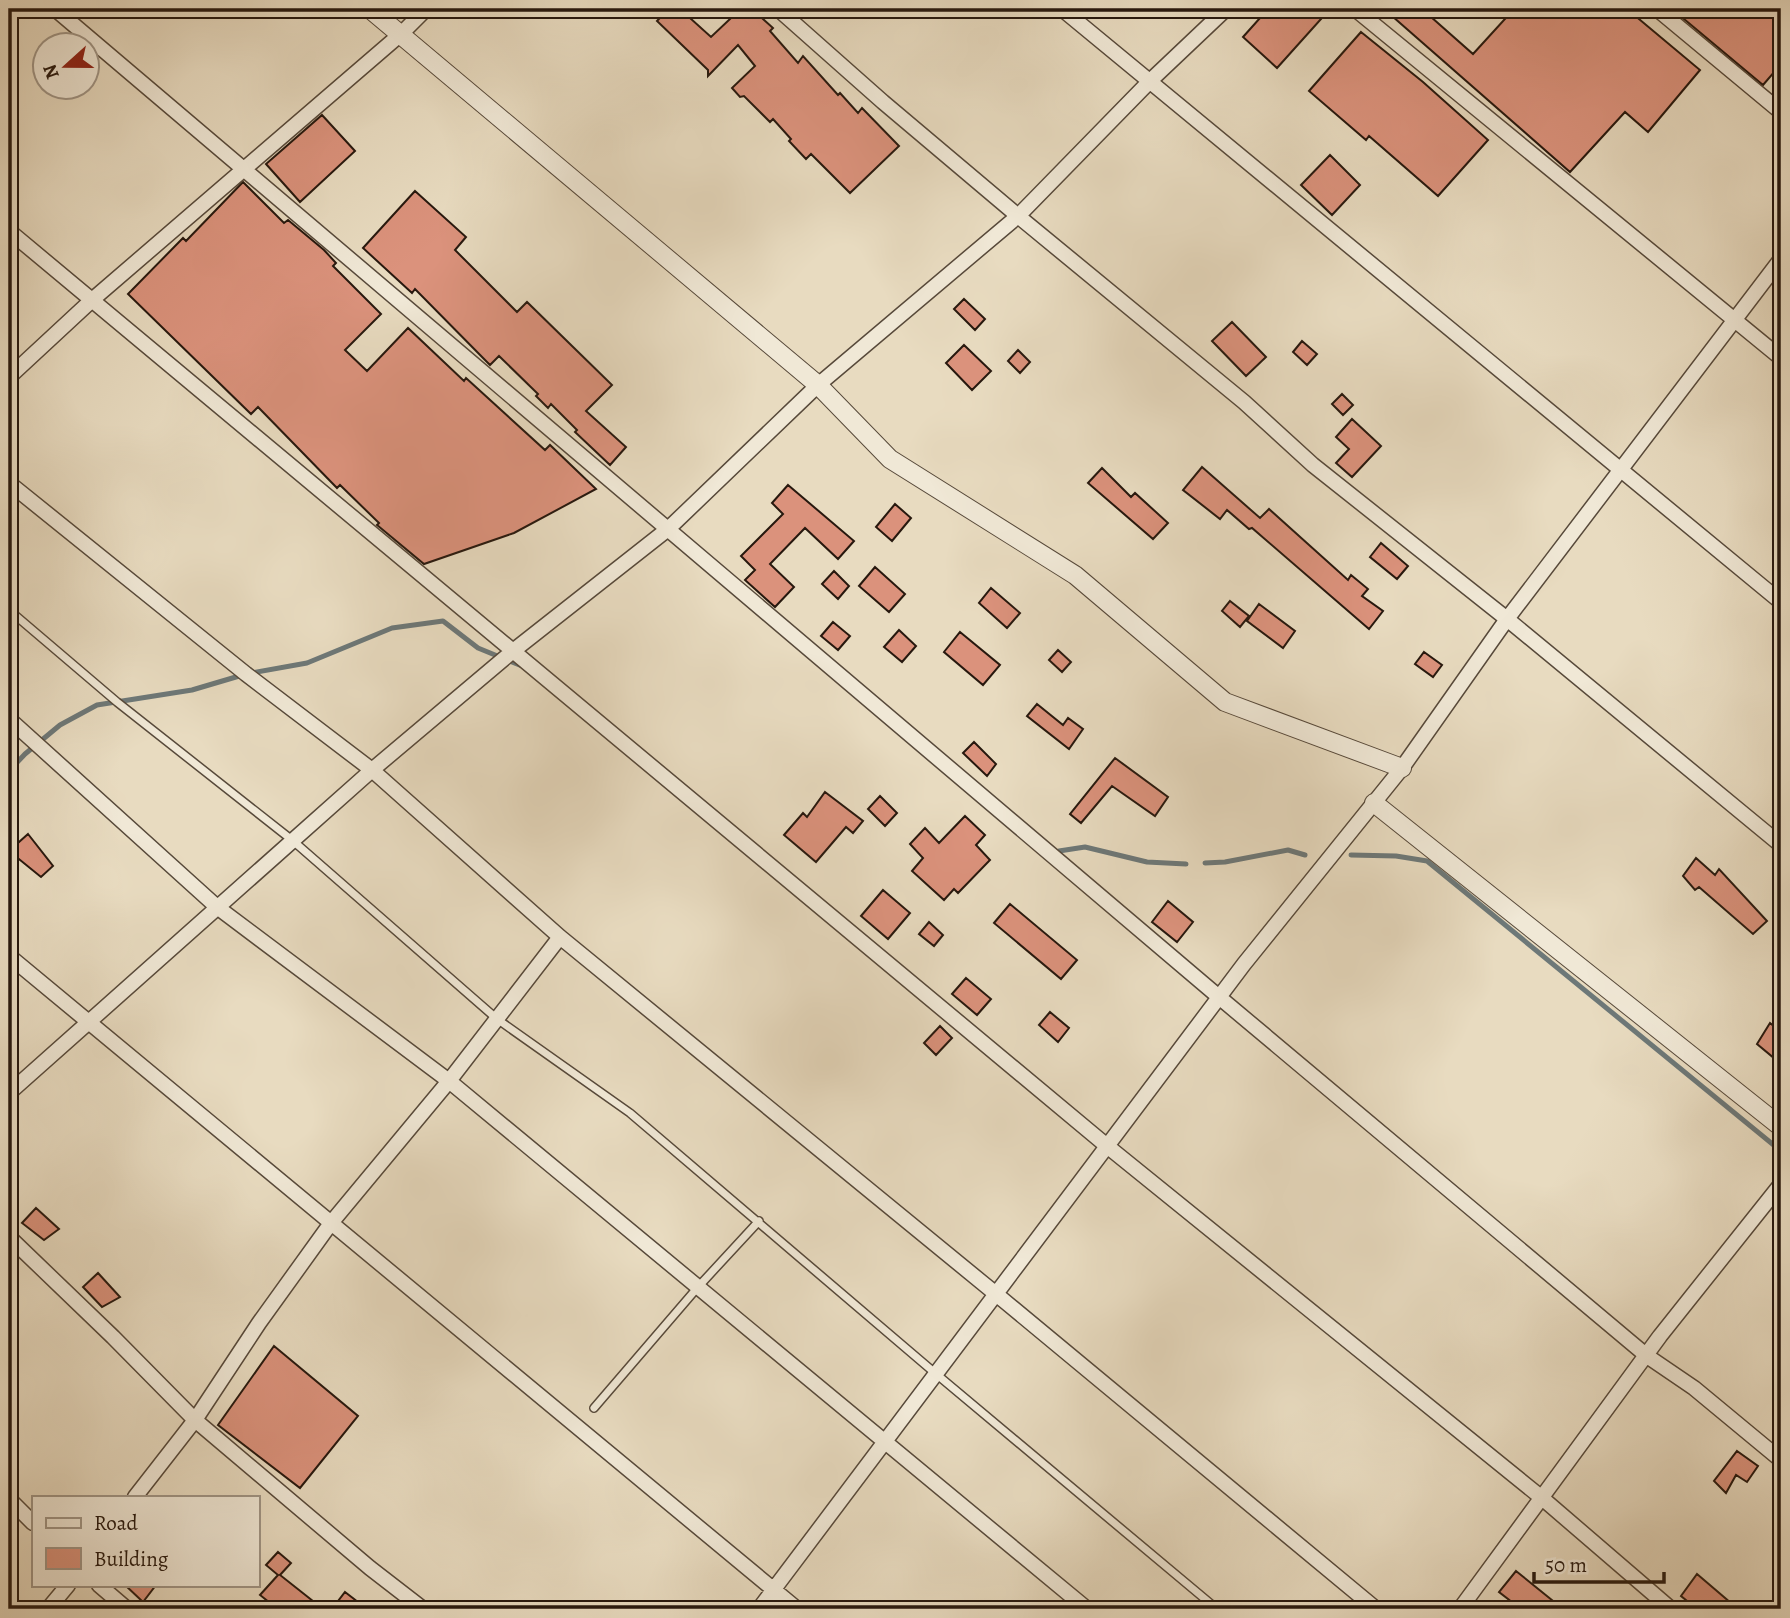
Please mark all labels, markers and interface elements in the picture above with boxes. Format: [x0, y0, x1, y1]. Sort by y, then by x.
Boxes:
north arrow [32, 32, 102, 102]
text: N [36, 60, 66, 83]
legend [32, 1496, 259, 1586]
text: Road [94, 1509, 138, 1537]
scale bar [1534, 1541, 1664, 1585]
text: Building [94, 1545, 169, 1573]
text: 50 m [1545, 1551, 1587, 1579]

